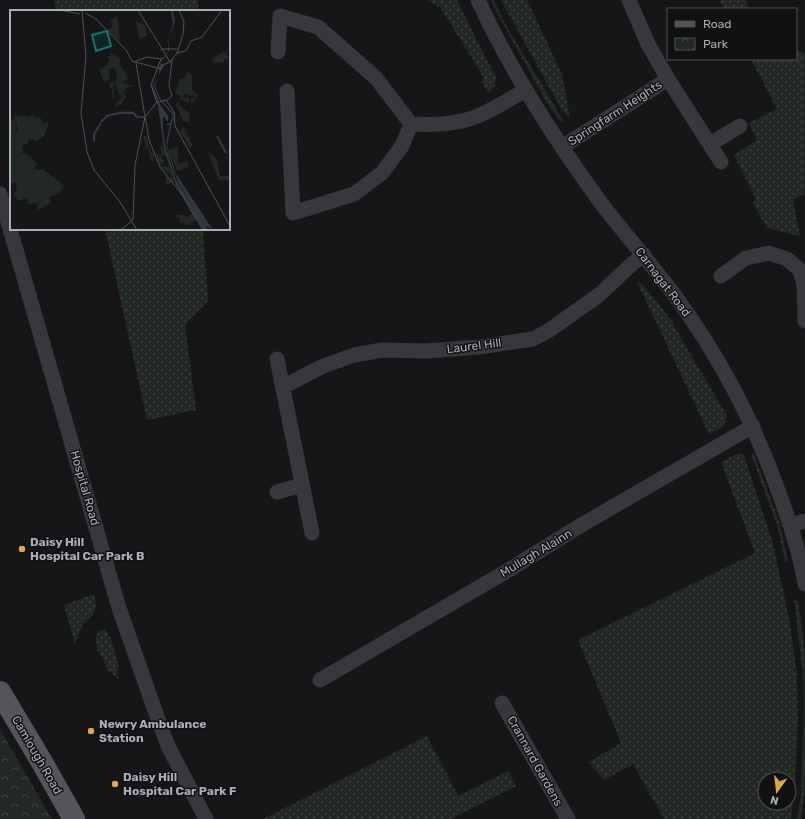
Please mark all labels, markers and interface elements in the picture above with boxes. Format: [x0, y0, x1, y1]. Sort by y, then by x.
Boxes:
legend [667, 8, 797, 60]
inset map [10, 10, 230, 230]
text: Road [703, 17, 731, 31]
text: Park [703, 37, 729, 51]
street label: Springfarm Heights [565, 77, 665, 149]
street label: Carnagat Road [632, 245, 694, 319]
street label: Laurel Hill [446, 336, 502, 356]
street label: Hospital Road [68, 449, 102, 527]
street label: Mullagh Alainn [498, 526, 574, 580]
place label: Daisy Hill Hospital Car Park B [30, 535, 144, 563]
marker: Daisy Hill Hospital Car Park B [17, 544, 27, 554]
street label: Camlough Road [9, 713, 65, 797]
street label: Crannard Gardens [504, 713, 566, 809]
place label: Newry Ambulance Station [99, 717, 206, 745]
marker: Newry Ambulance Station [86, 726, 96, 736]
place label: Daisy Hill Hospital Car Park F [123, 770, 236, 798]
north arrow [757, 771, 797, 811]
marker: Daisy Hill Hospital Car Park F [110, 779, 120, 789]
text: N [769, 793, 780, 807]

